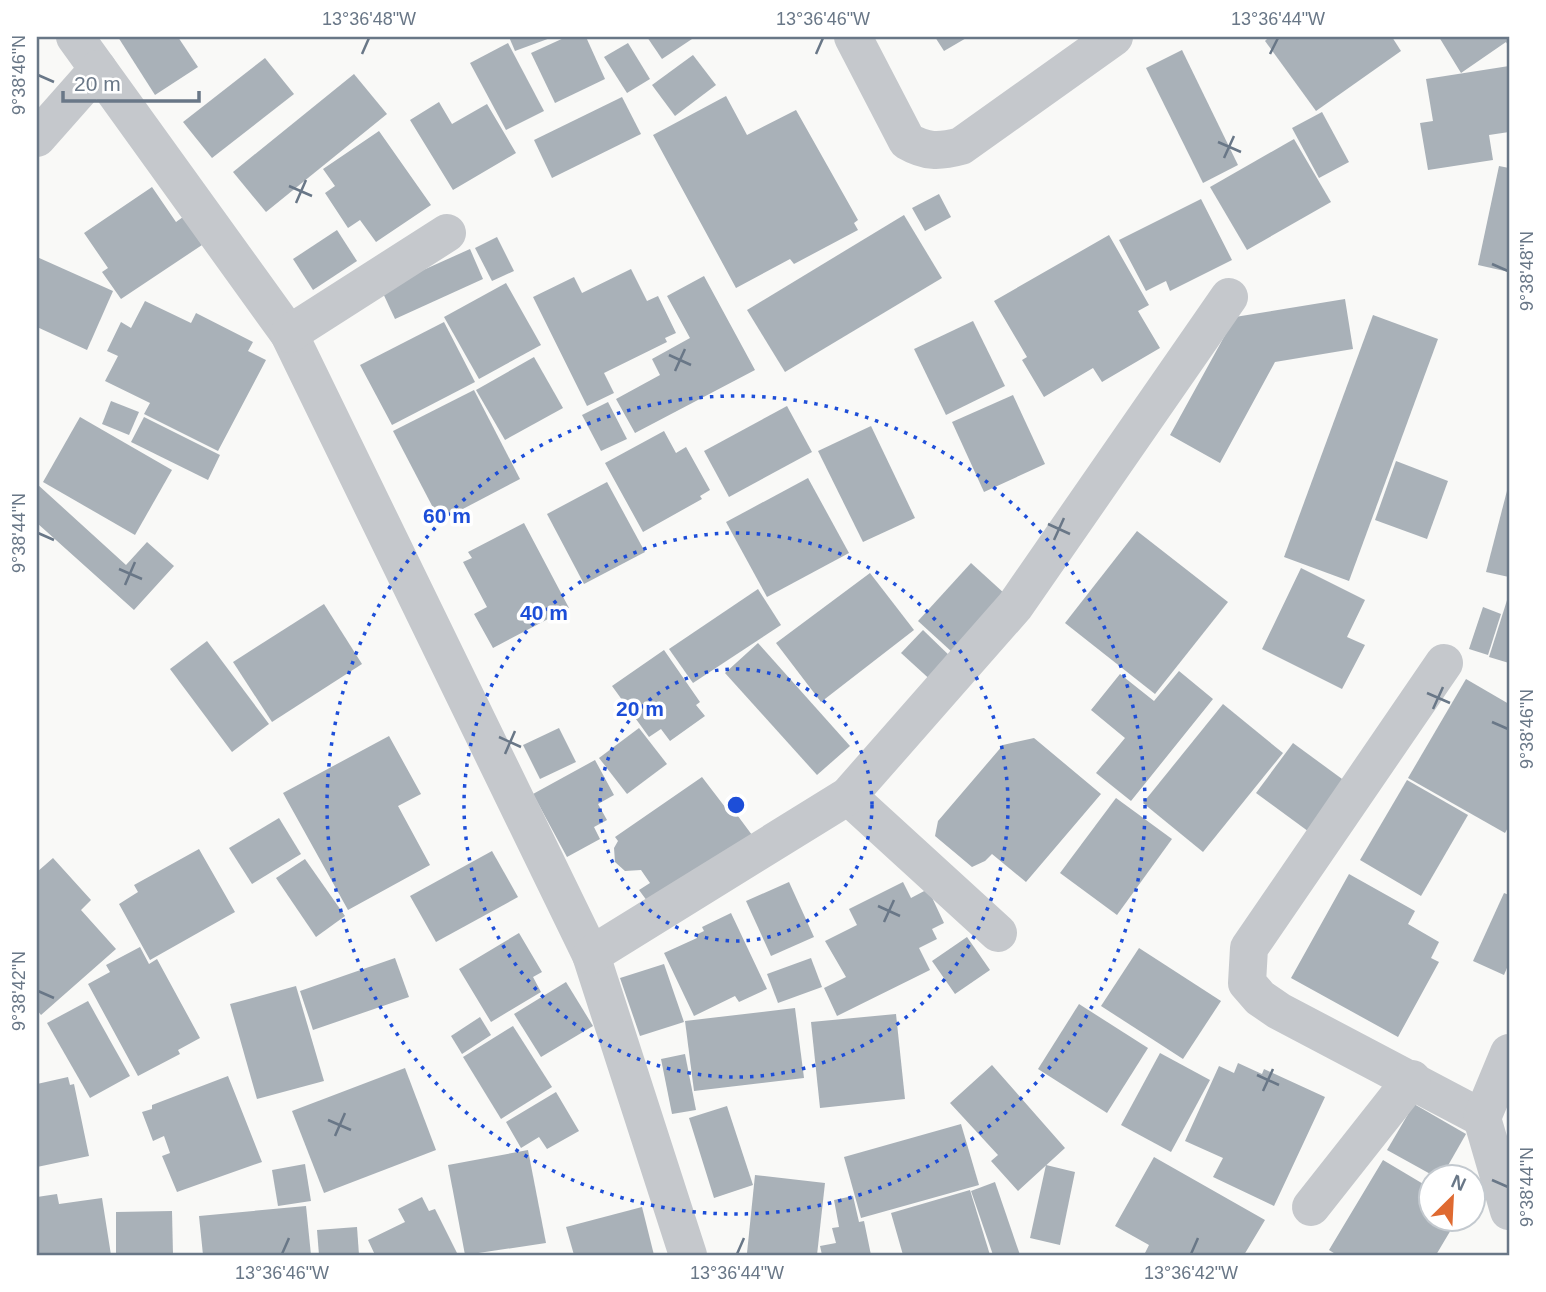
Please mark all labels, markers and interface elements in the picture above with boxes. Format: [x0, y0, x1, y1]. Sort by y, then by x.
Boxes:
text: 13°36'48"W [322, 9, 416, 29]
text: 13°36'46"W [776, 9, 870, 29]
text: 13°36'44"W [1231, 9, 1325, 29]
text: 9°38'46"N [9, 35, 29, 115]
scale bar [63, 60, 200, 104]
text: 20 m [74, 72, 121, 95]
text: 9°38'48"N [1517, 231, 1537, 311]
text: 9°38'44"N [9, 493, 29, 573]
text: 60 m [423, 504, 471, 527]
text: 40 m [520, 601, 568, 624]
text: 9°38'46"N [1517, 689, 1537, 769]
text: 20 m [616, 697, 664, 720]
centre of rings [724, 793, 748, 817]
text: 9°38'42"N [9, 951, 29, 1031]
text: 9°38'44"N [1517, 1147, 1537, 1227]
north arrow [1416, 1162, 1486, 1232]
text: N [1448, 1171, 1469, 1195]
text: 13°36'46"W [235, 1263, 329, 1283]
text: 13°36'44"W [690, 1263, 784, 1283]
text: 13°36'42"W [1144, 1263, 1238, 1283]

